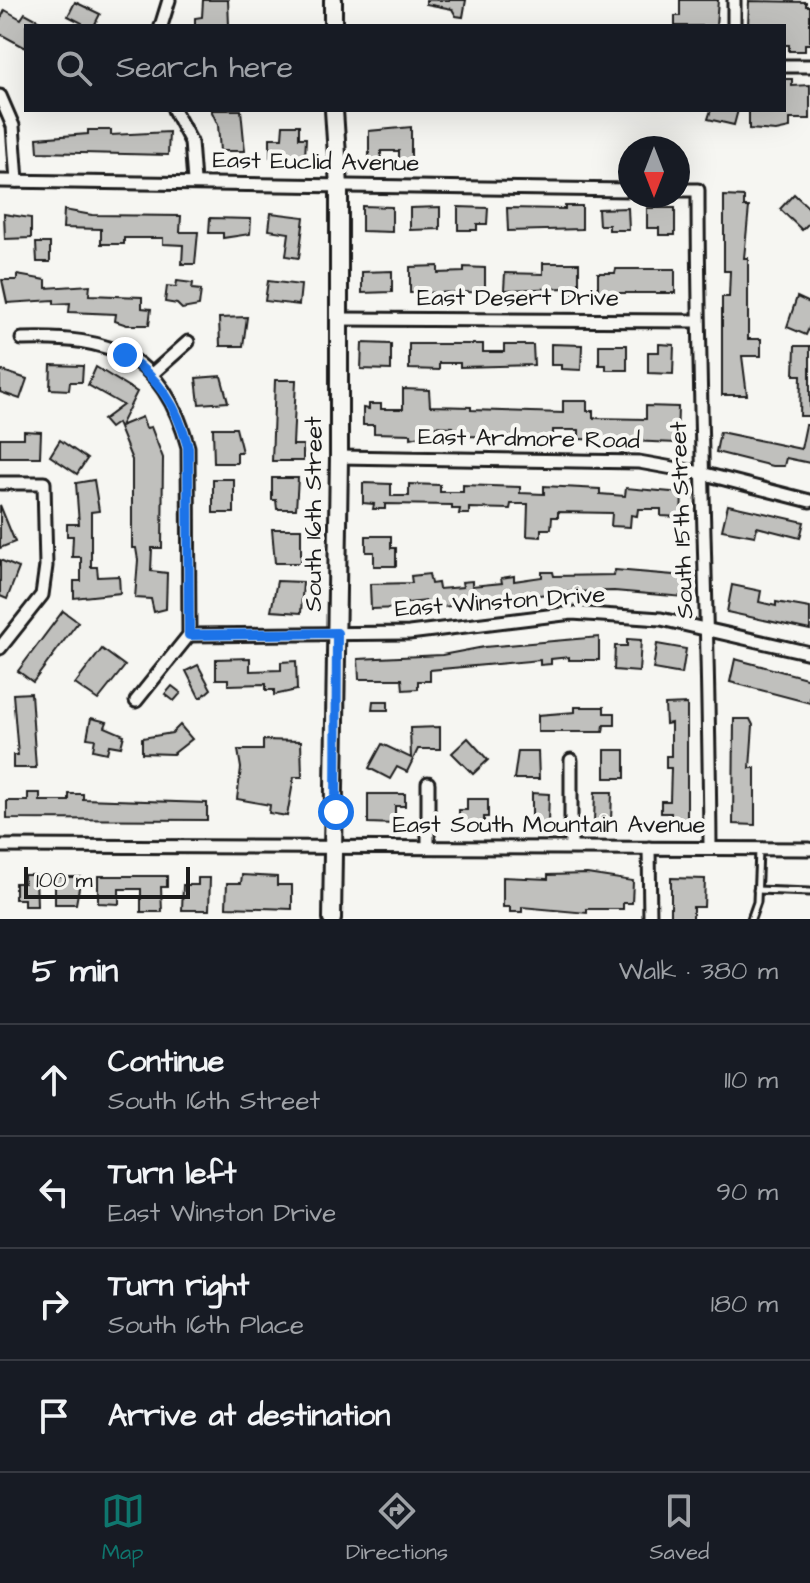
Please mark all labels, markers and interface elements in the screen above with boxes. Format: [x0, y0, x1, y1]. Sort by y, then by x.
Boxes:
search box [24, 24, 786, 112]
icon: search [52, 46, 96, 90]
text: Search here [116, 47, 293, 89]
north arrow [618, 136, 690, 208]
street label: East Euclid Avenue [212, 143, 420, 181]
street label: East Desert Drive [417, 281, 619, 315]
route end [107, 337, 143, 373]
street label: South 16th Street [297, 416, 331, 612]
street label: East Ardmore Road [418, 420, 640, 458]
street label: South 15th Street [662, 420, 702, 619]
street label: East Winston Drive [394, 578, 606, 626]
route start [318, 794, 354, 830]
street label: East South Mountain Avenue [393, 808, 705, 842]
scale bar [24, 863, 190, 899]
text: 100 m [36, 865, 93, 896]
text: 5 min [32, 947, 118, 995]
text: Walk · 380 m [619, 953, 778, 989]
text: Continue [108, 1041, 224, 1083]
icon: ahead [32, 1058, 76, 1102]
text: 110 m [724, 1062, 778, 1098]
text: South 16th Street [108, 1083, 320, 1119]
text: Turn left [108, 1153, 236, 1195]
icon: left [32, 1170, 76, 1214]
text: 90 m [716, 1174, 778, 1210]
text: East Winston Drive [108, 1195, 336, 1231]
text: Turn right [108, 1265, 249, 1307]
icon: right [32, 1282, 76, 1326]
text: 180 m [711, 1286, 778, 1322]
text: South 16th Place [108, 1307, 304, 1343]
icon: arrive [32, 1394, 76, 1438]
text: Arrive at destination [108, 1395, 390, 1437]
tab: Map [101, 1489, 145, 1568]
tab: Directions [346, 1489, 448, 1568]
tab: Saved [649, 1489, 709, 1568]

